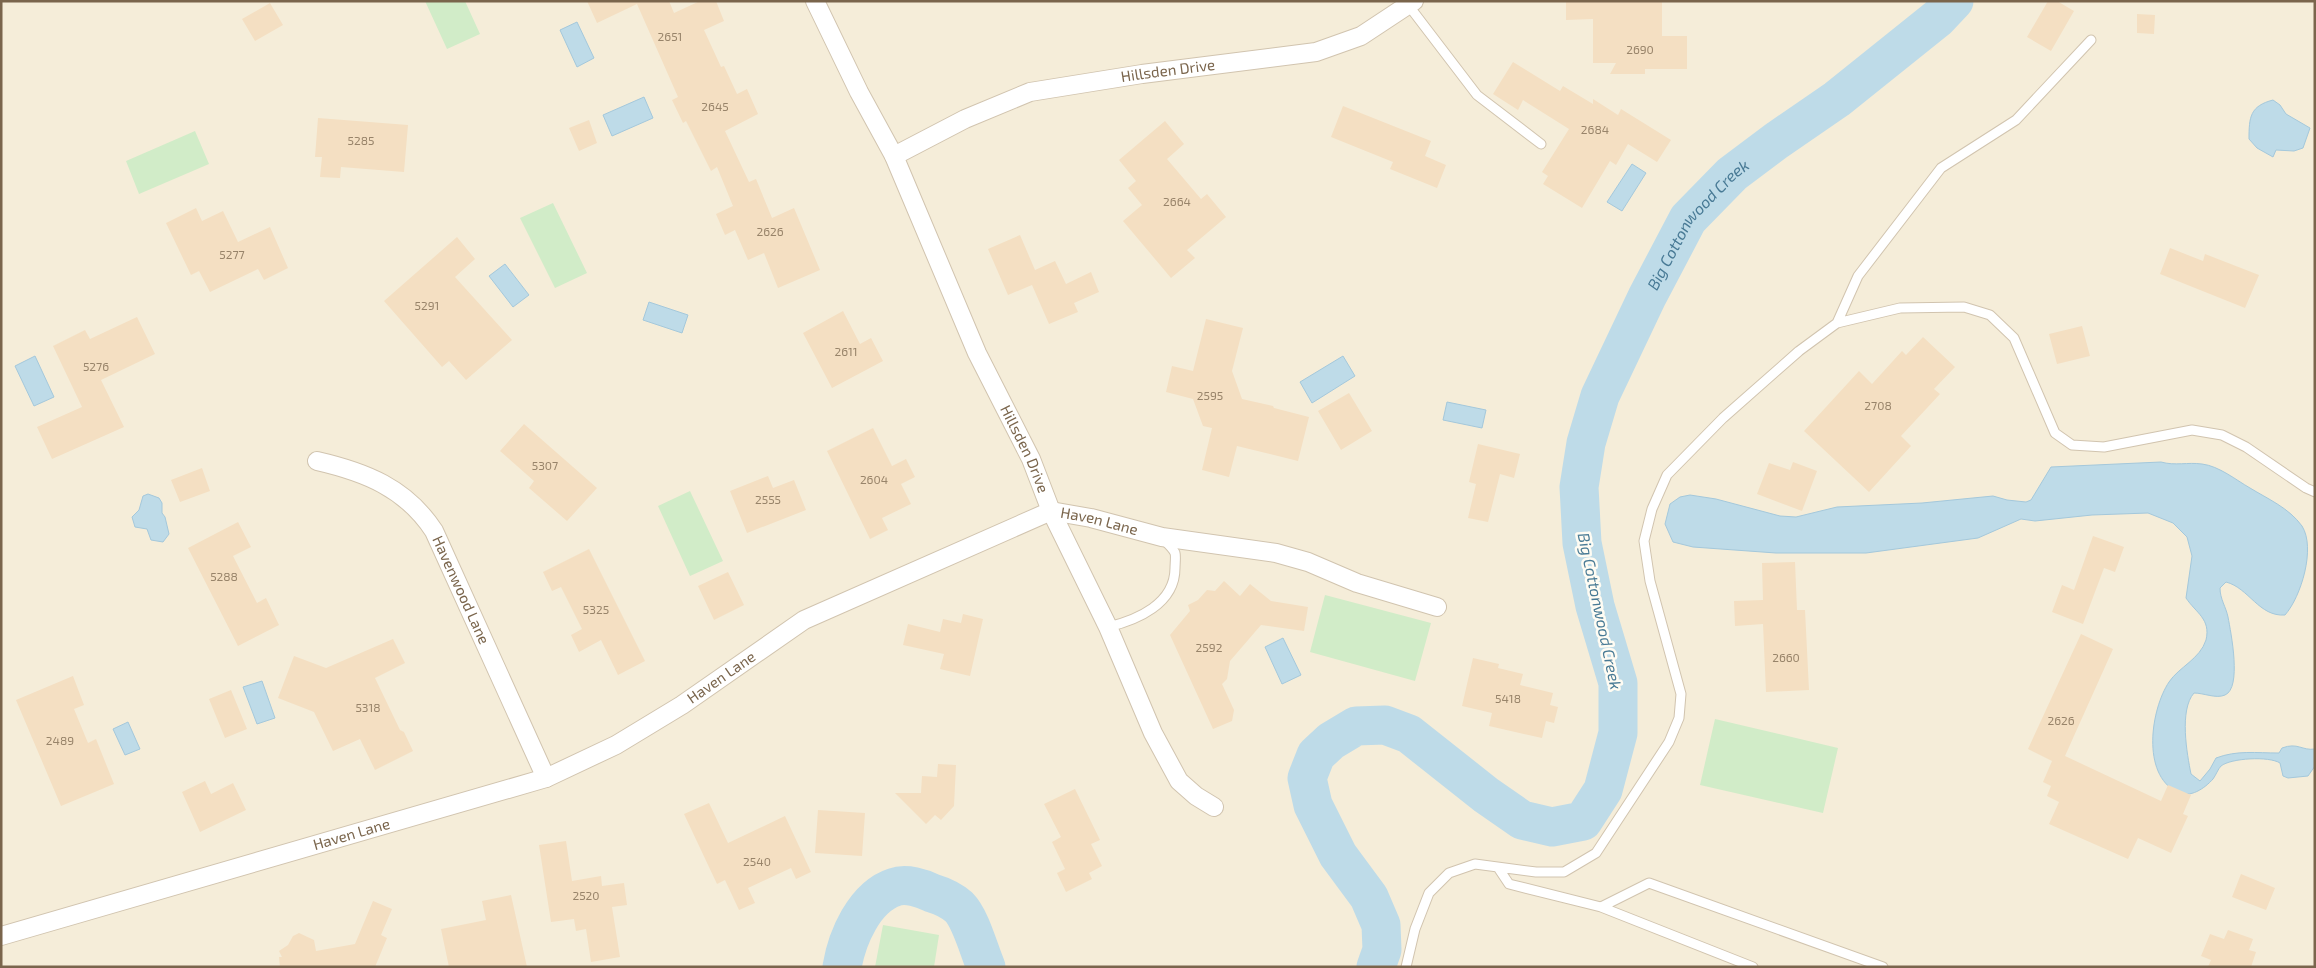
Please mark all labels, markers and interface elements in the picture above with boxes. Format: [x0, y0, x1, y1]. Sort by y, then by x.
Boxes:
house number: 2651 [658, 29, 682, 43]
house number: 2690 [1626, 42, 1654, 56]
street label: Hillsden Drive [1119, 55, 1216, 85]
house number: 2645 [701, 99, 729, 113]
house number: 2684 [1581, 122, 1609, 136]
house number: 5285 [348, 133, 374, 147]
water label: Big Cottonwood Creek [1643, 155, 1752, 293]
house number: 2664 [1163, 194, 1191, 208]
house number: 2626 [756, 224, 784, 238]
house number: 5277 [219, 247, 245, 261]
house number: 5291 [415, 298, 439, 312]
house number: 2611 [834, 344, 858, 358]
house number: 5276 [83, 359, 109, 373]
house number: 2595 [1197, 388, 1223, 402]
house number: 2708 [1864, 398, 1892, 412]
street label: Hillsden Drive [997, 402, 1053, 495]
house number: 5307 [532, 458, 558, 472]
house number: 2604 [860, 472, 888, 486]
house number: 2555 [755, 492, 781, 506]
street label: Haven Lane [1059, 503, 1140, 538]
water label: Big Cottonwood Creek [1575, 531, 1626, 691]
street label: Havenwood Lane [429, 533, 494, 647]
house number: 5288 [210, 569, 238, 583]
house number: 5325 [583, 602, 609, 616]
house number: 2592 [1196, 640, 1223, 654]
street label: Haven Lane [683, 647, 758, 707]
house number: 2660 [1772, 650, 1800, 664]
house number: 5418 [1495, 691, 1521, 705]
house number: 5318 [355, 700, 381, 714]
house number: 2626 [2047, 713, 2075, 727]
house number: 2489 [46, 733, 74, 747]
street label: Haven Lane [311, 814, 392, 853]
house number: 2540 [743, 854, 771, 868]
house number: 2520 [572, 888, 600, 902]

